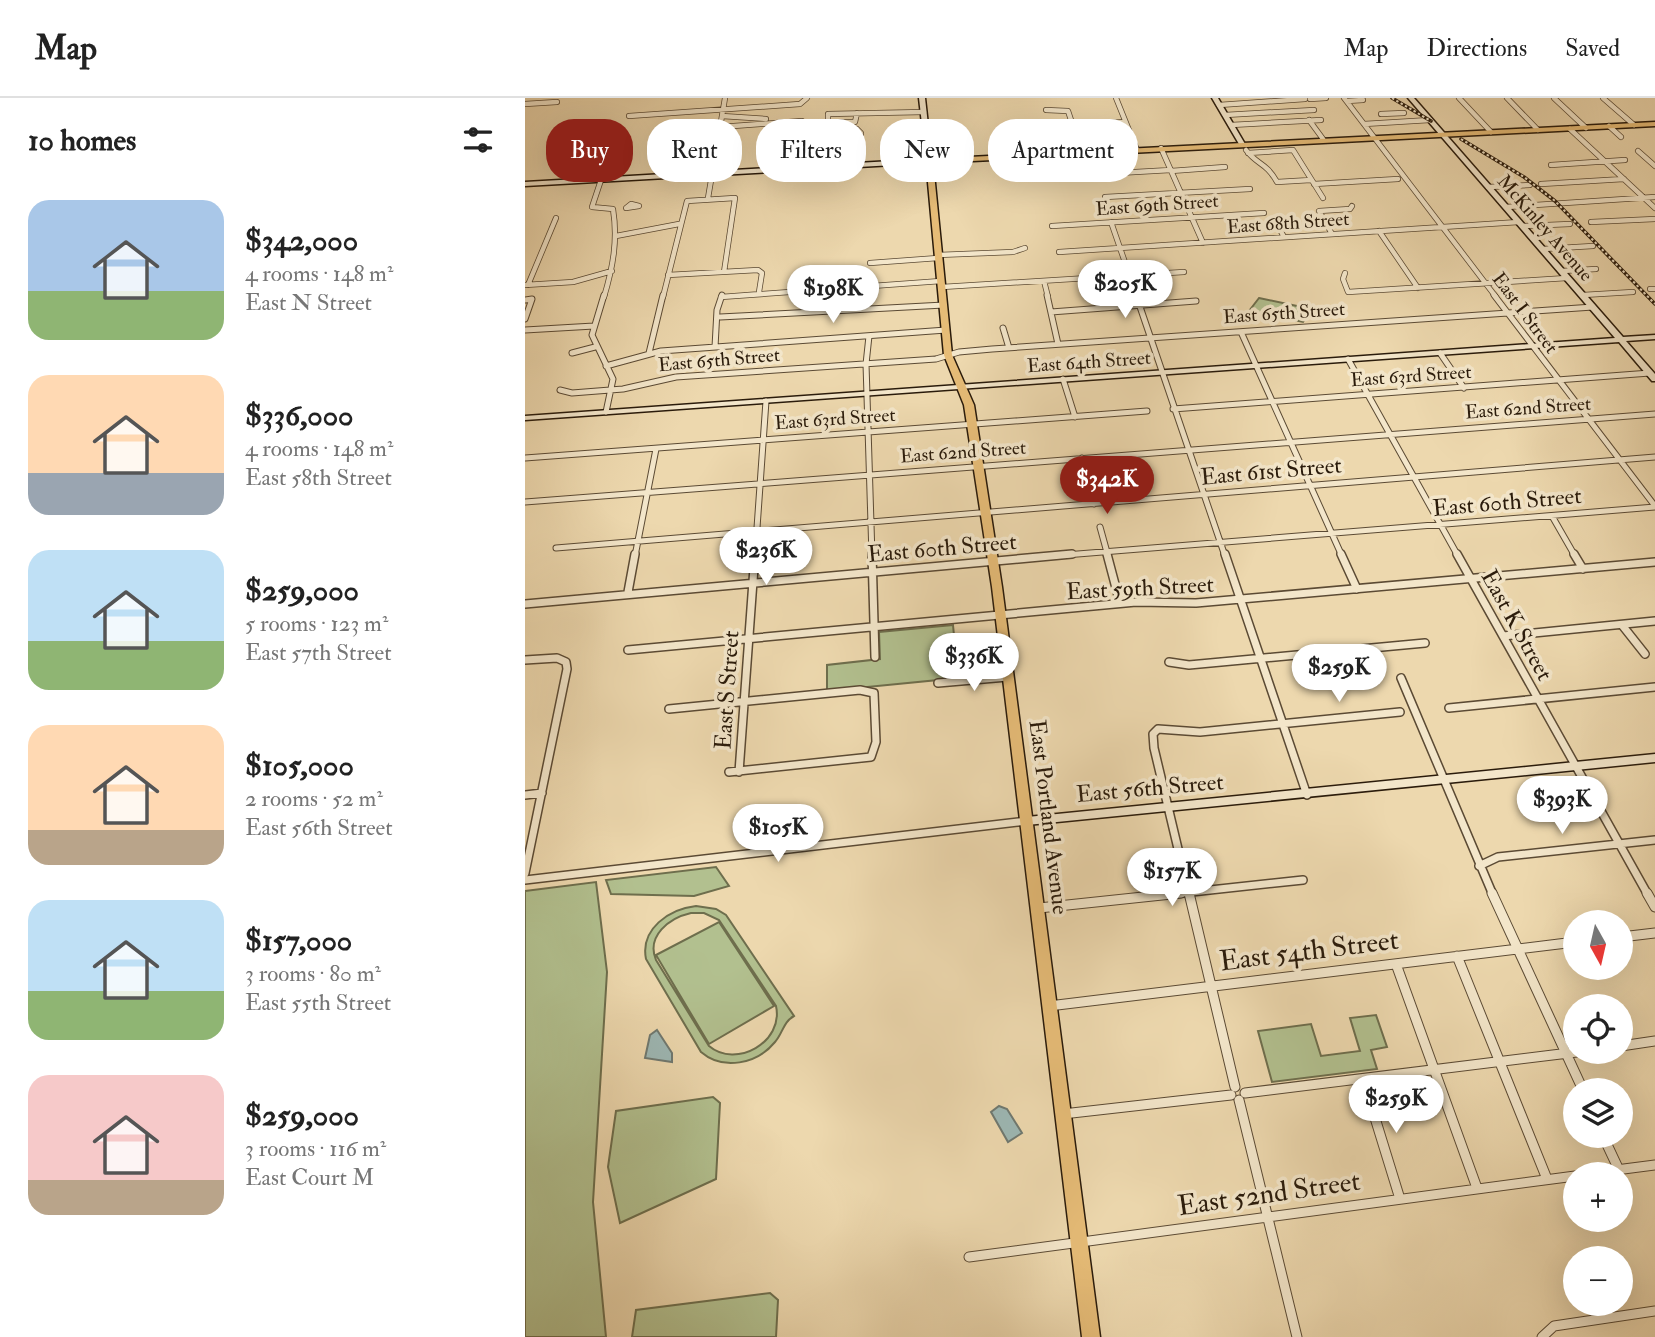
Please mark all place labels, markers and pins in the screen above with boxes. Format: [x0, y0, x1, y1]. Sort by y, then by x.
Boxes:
pin: $205K [1076, 260, 1174, 320]
pin: $198K [784, 266, 882, 325]
pin: $342K [1058, 456, 1156, 516]
pin: $236K [717, 528, 815, 587]
pin: $336K [925, 634, 1023, 693]
pin: $259K [1290, 644, 1388, 704]
pin: $393K [1513, 776, 1611, 836]
pin: $105K [729, 804, 827, 864]
pin: $157K [1123, 848, 1221, 908]
pin: $259K [1347, 1076, 1445, 1135]

